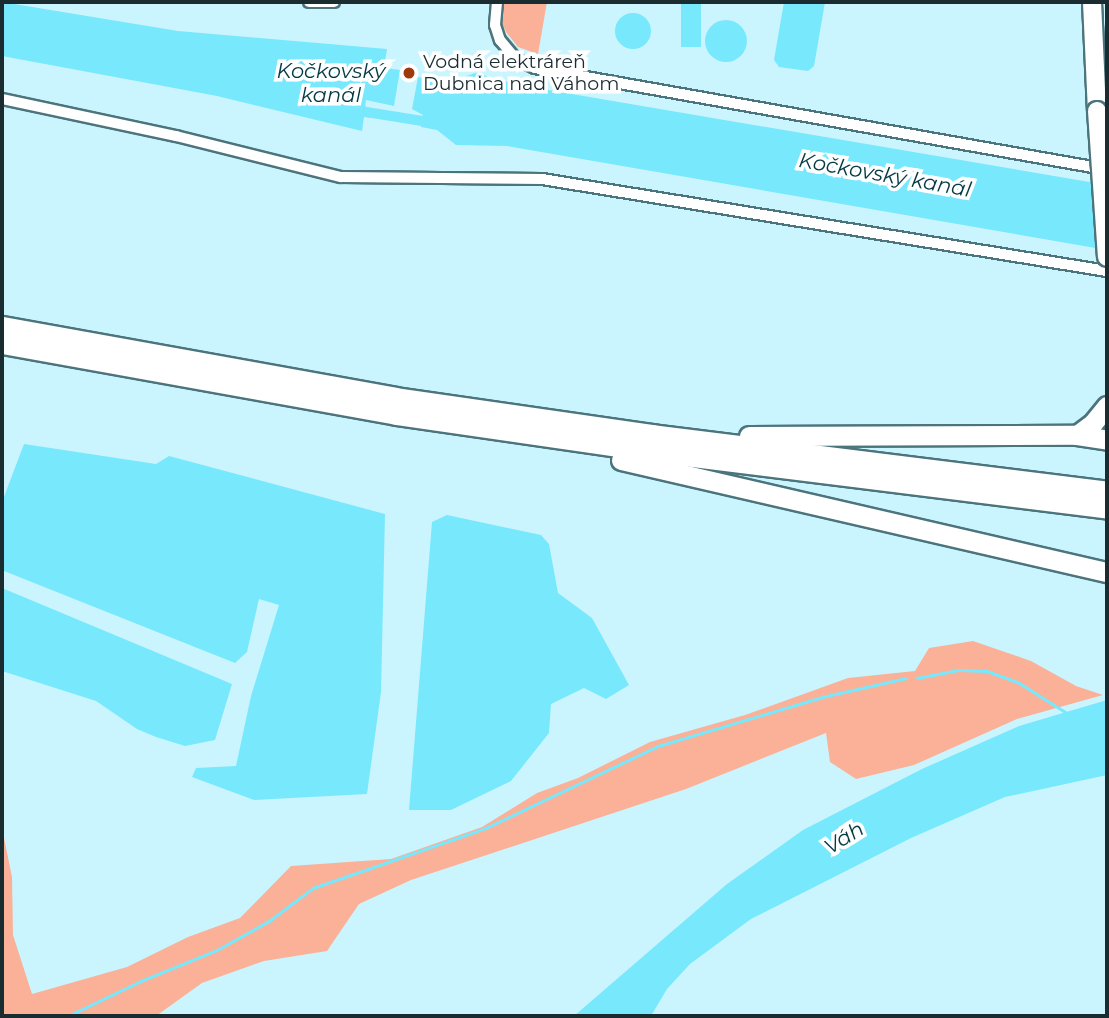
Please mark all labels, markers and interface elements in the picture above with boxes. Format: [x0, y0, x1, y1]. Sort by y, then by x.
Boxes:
place label: Vodná elektráreň Dubnica nad Váhom [423, 51, 619, 95]
water label: Kočkovský kanál [277, 58, 385, 108]
marker: Vodná elektráreň Dubnica nad Váhom [401, 65, 417, 81]
water label: Kočkovský kanál [797, 147, 973, 203]
water label: Váh [820, 816, 868, 860]

